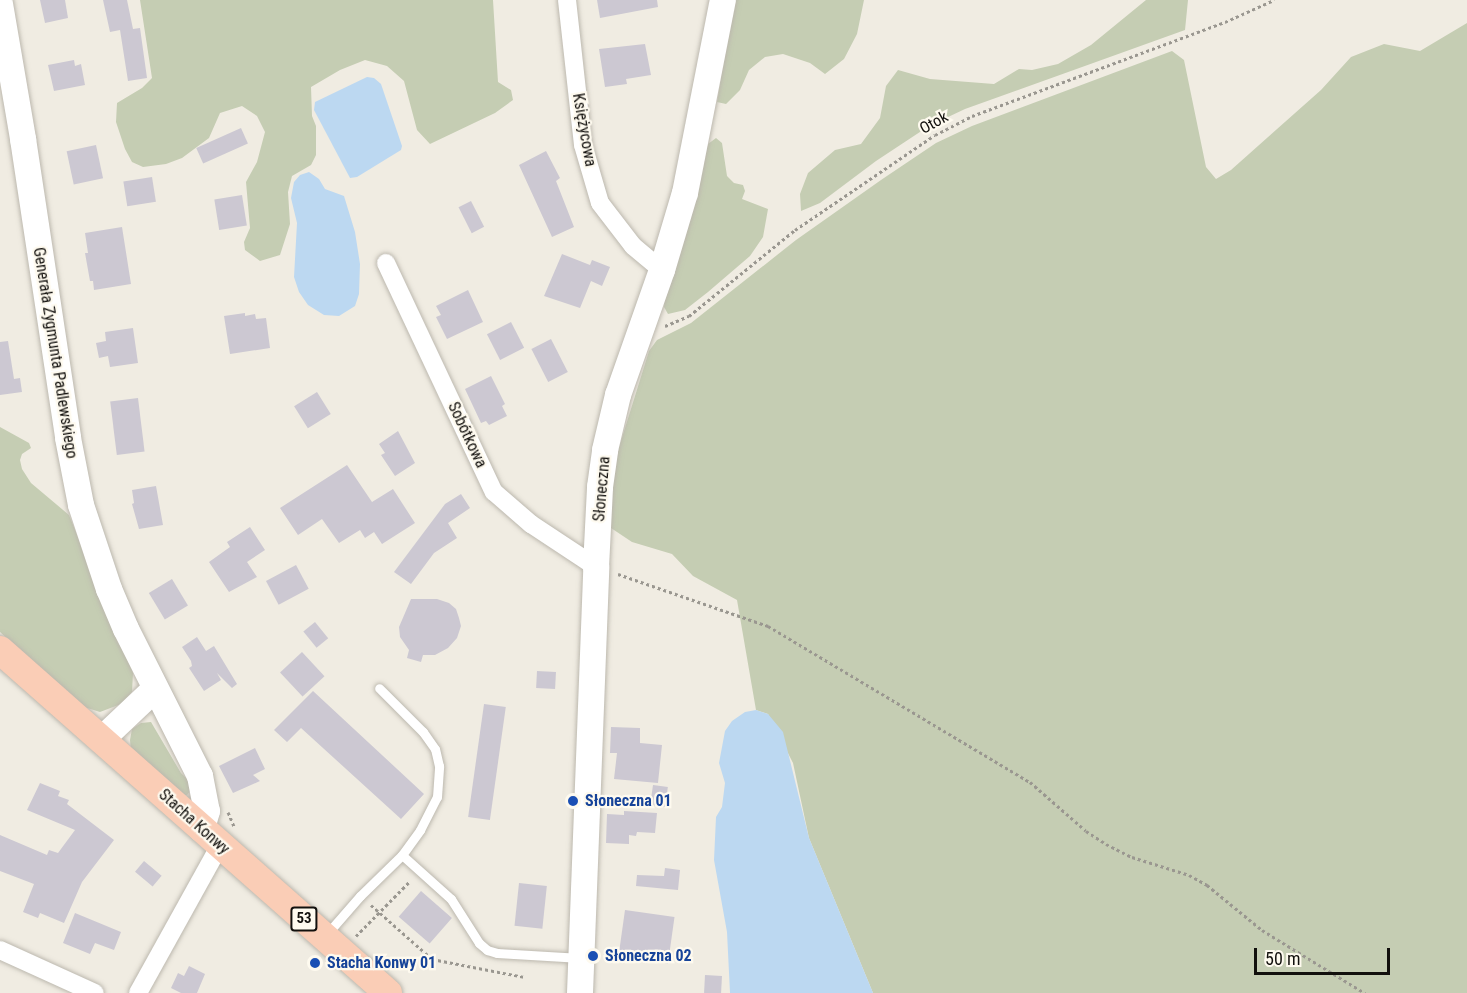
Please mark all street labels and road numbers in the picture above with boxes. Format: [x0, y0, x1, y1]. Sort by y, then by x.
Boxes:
street label: Księżycowa [568, 92, 600, 168]
street label: Otok [916, 107, 952, 139]
street label: Generała Zygmunta Padlewskiego [29, 246, 81, 460]
street label: Sobótkowa [443, 399, 491, 471]
street label: Słoneczna [590, 456, 614, 522]
street label: Stacha Konwy [155, 785, 233, 859]
road number: 53 [289, 907, 319, 931]

